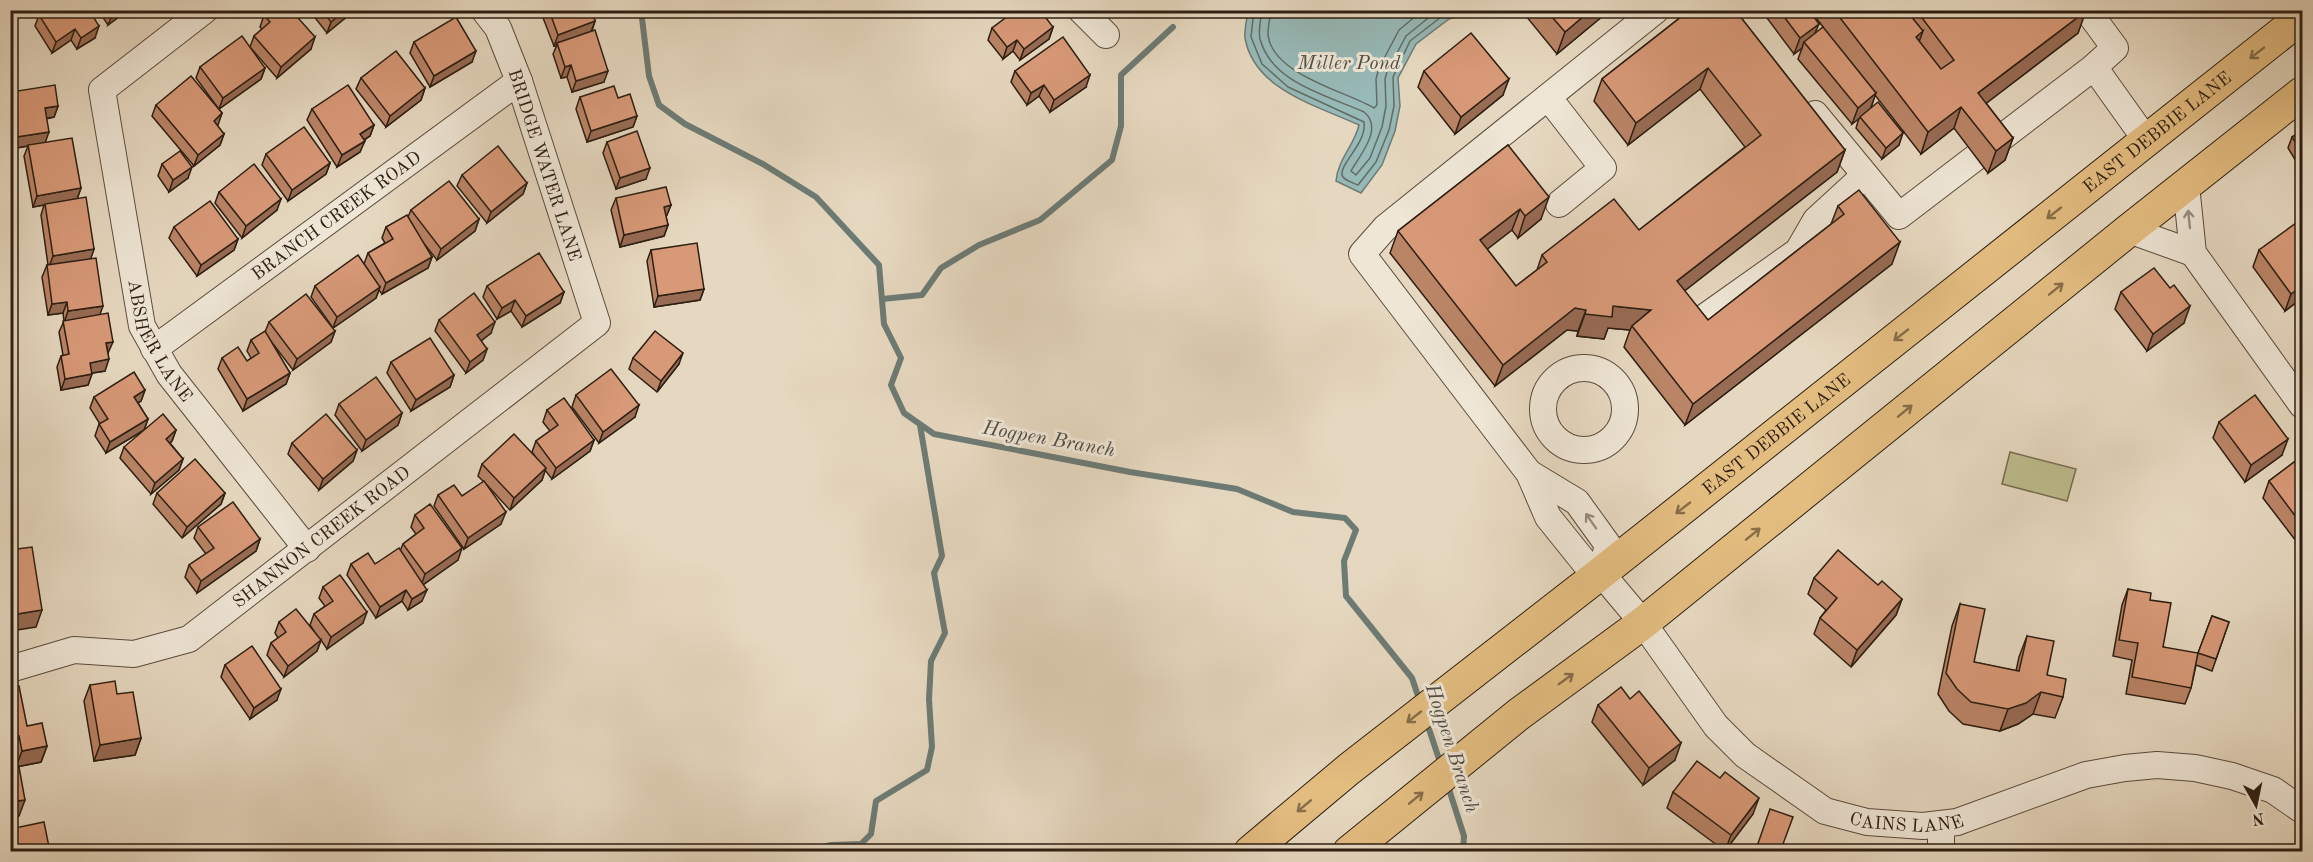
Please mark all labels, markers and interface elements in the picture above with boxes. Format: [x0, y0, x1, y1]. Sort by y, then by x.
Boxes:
one-way arrow [2249, 47, 2265, 60]
water label: Miller Pond [1297, 54, 1401, 74]
street label: BRIDGE WATER LANE [504, 67, 584, 264]
street label: EAST DEBBIE LANE [2080, 69, 2235, 197]
street label: BRANCH CREEK ROAD [249, 148, 425, 284]
one-way arrow [2046, 207, 2062, 220]
one-way arrow [2183, 209, 2194, 229]
street label: ABSHER LANE [124, 279, 195, 405]
one-way arrow [2048, 282, 2064, 295]
one-way arrow [1894, 328, 1910, 341]
street label: EAST DEBBIE LANE [1699, 371, 1854, 499]
one-way arrow [1896, 405, 1912, 418]
water label: Hogpen Branch [980, 418, 1116, 461]
street label: SHANNON CREEK ROAD [230, 463, 414, 612]
one-way arrow [1675, 501, 1691, 514]
one-way arrow [1584, 513, 1597, 529]
one-way arrow [1745, 527, 1760, 541]
one-way arrow [1557, 673, 1573, 686]
water label: Hogpen Branch [1421, 681, 1481, 816]
one-way arrow [1407, 711, 1423, 724]
north arrow [2226, 775, 2286, 835]
one-way arrow [1408, 791, 1423, 805]
one-way arrow [1296, 800, 1312, 813]
text: N [2250, 809, 2265, 827]
street label: CAINS LANE [1848, 810, 1966, 836]

